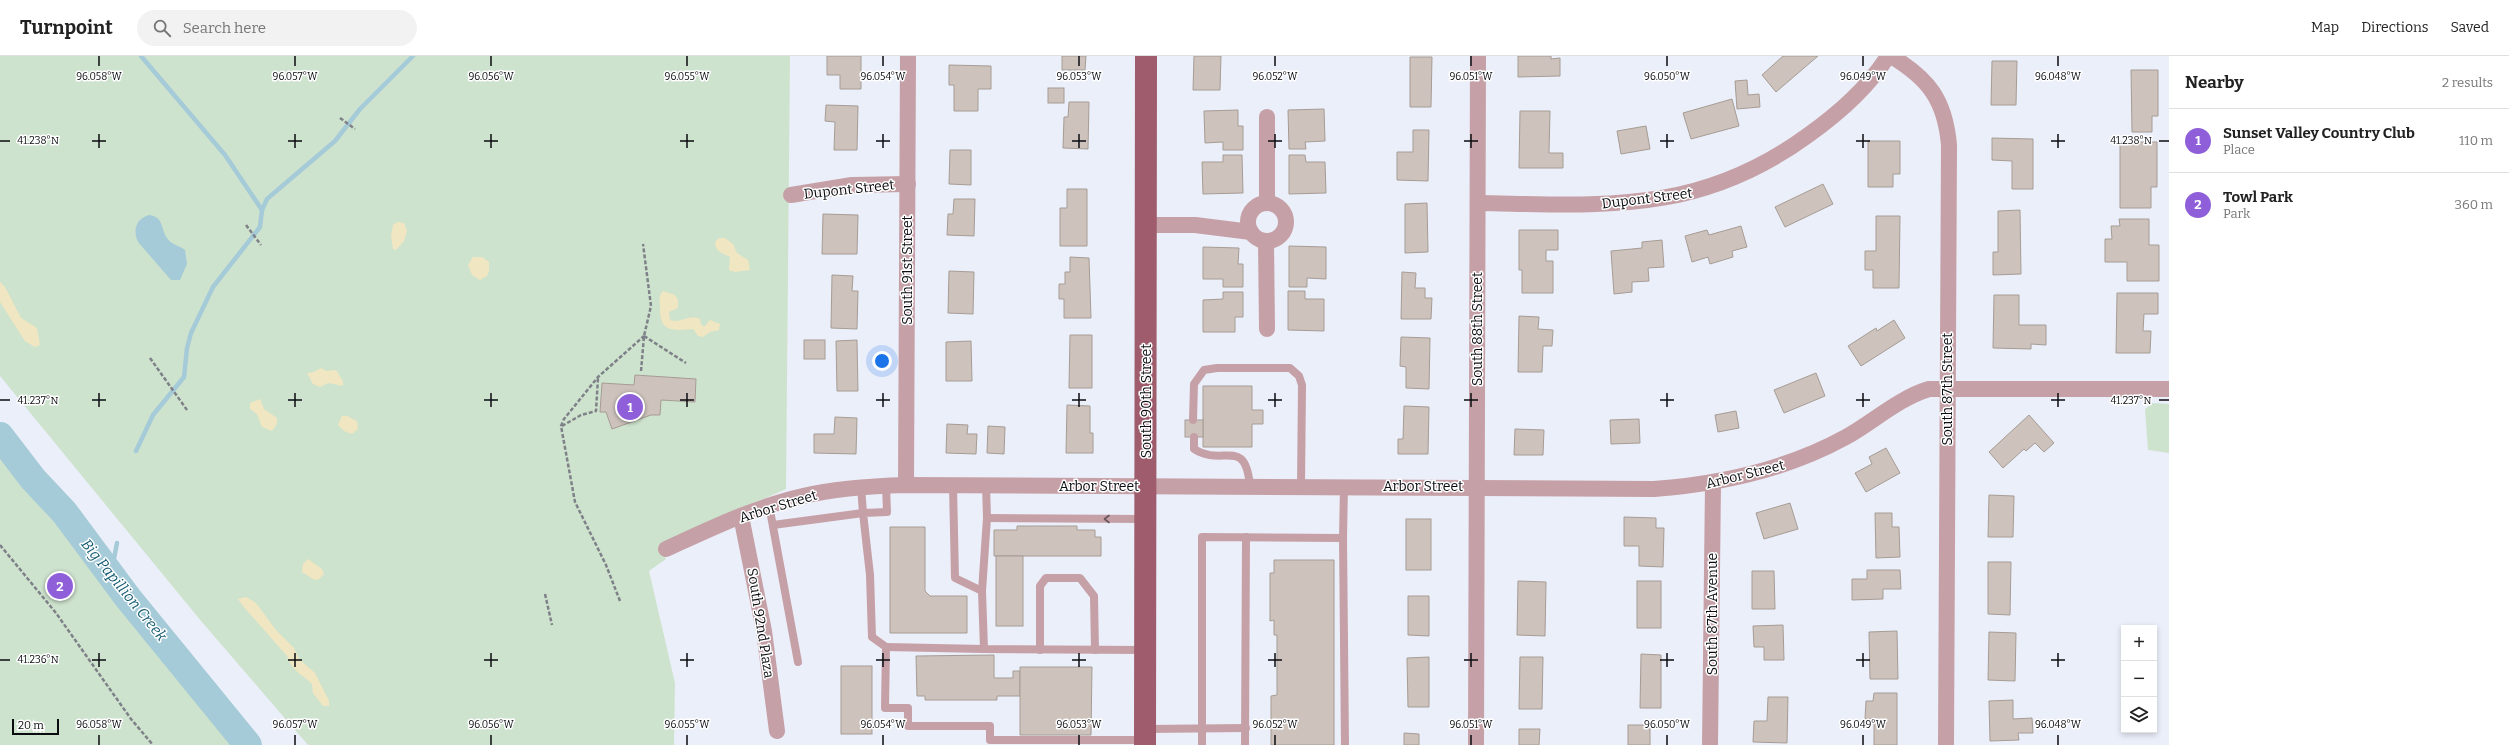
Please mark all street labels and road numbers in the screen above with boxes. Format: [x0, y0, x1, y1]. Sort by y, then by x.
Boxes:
street label: Dupont Street [803, 176, 895, 203]
street label: Dupont Street [1601, 184, 1693, 212]
street label: South 91st Street [899, 215, 916, 325]
street label: South 88th Street [1469, 272, 1486, 386]
street label: South 87th Street [1939, 333, 1956, 445]
street label: South 90th Street [1138, 344, 1155, 458]
street label: Arbor Street [1704, 457, 1786, 492]
street label: Arbor Street [1059, 478, 1139, 495]
street label: Arbor Street [1383, 478, 1463, 495]
street label: Arbor Street [737, 487, 819, 526]
street label: South 87th Avenue [1704, 553, 1721, 675]
street label: South 92nd Plaza [743, 567, 778, 680]

